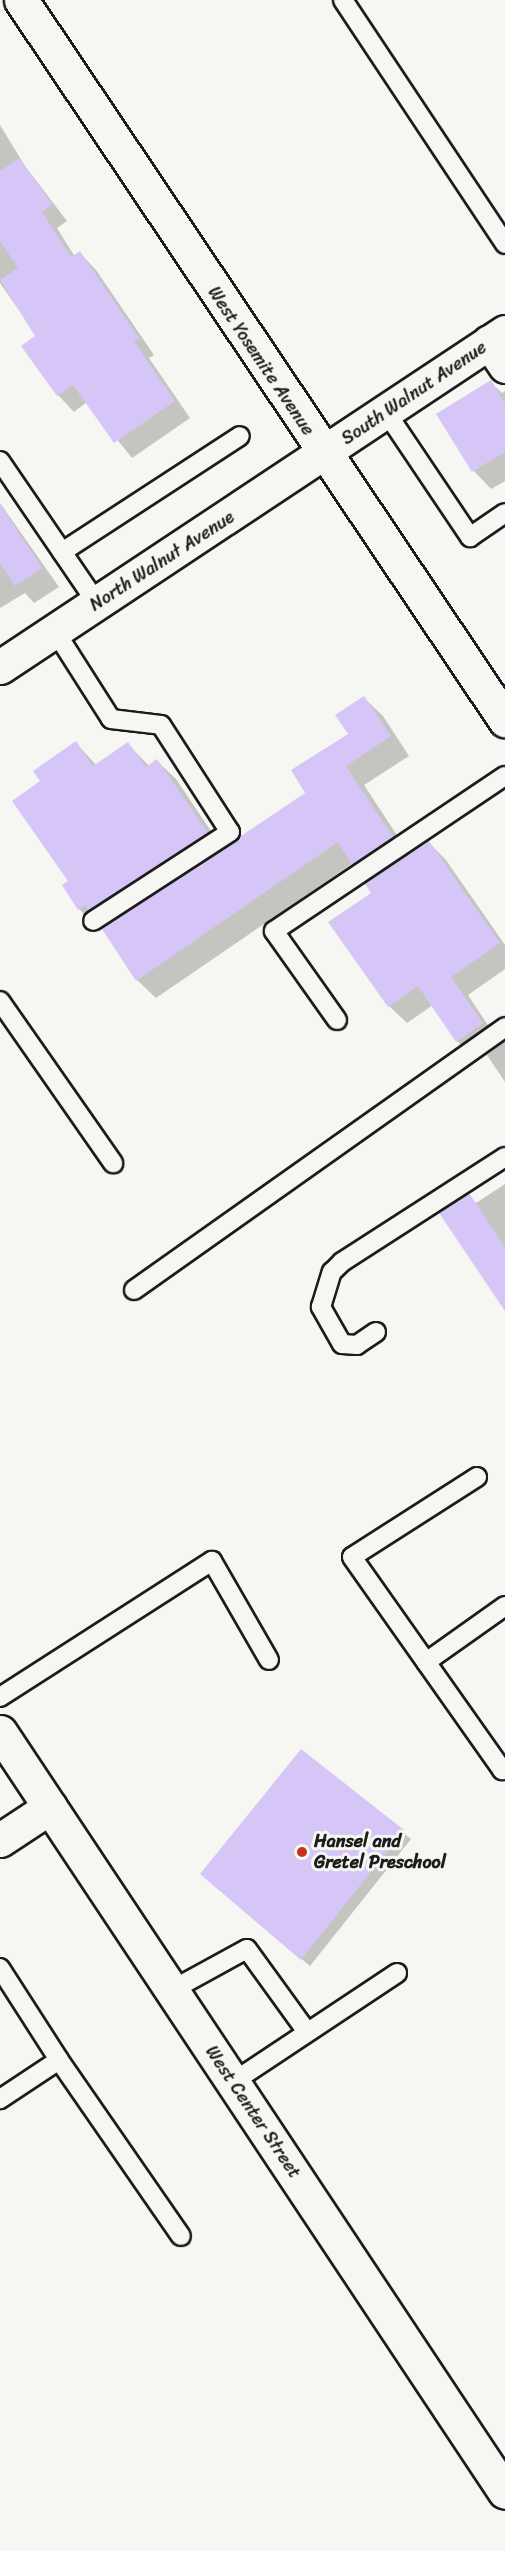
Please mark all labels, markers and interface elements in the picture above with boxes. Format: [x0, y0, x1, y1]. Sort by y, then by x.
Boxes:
street label: West Yosemite Avenue [203, 282, 319, 440]
street label: South Walnut Avenue [338, 337, 490, 449]
street label: North Walnut Avenue [86, 506, 238, 616]
place label: Hansel and Gretel Preschool [314, 1831, 446, 1874]
marker: Hansel and Gretel Preschool [295, 1845, 309, 1859]
street label: West Center Street [201, 2041, 305, 2183]

